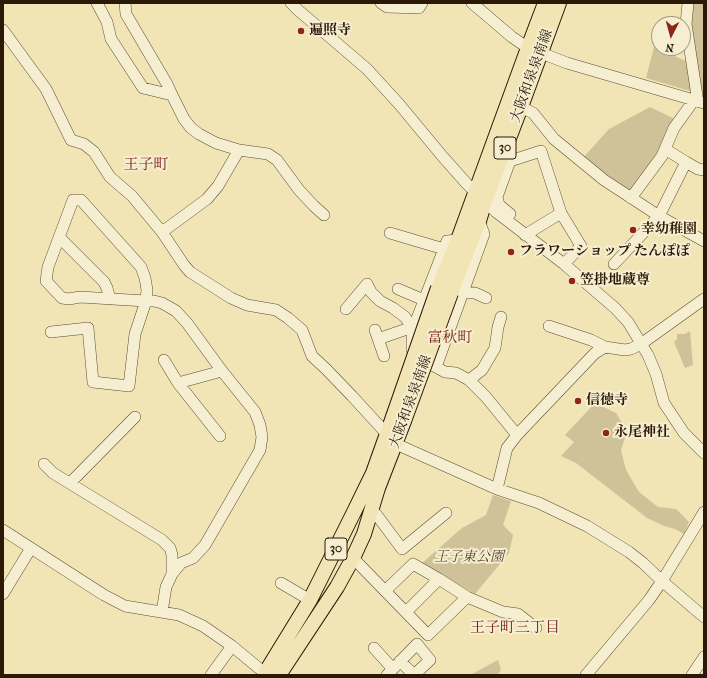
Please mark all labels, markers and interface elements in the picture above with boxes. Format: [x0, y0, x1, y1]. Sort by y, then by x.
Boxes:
north arrow [651, 16, 691, 56]
place label: 遍照寺 [309, 23, 351, 39]
marker: 遍照寺 [296, 26, 306, 36]
street label: 大阪和泉泉南線 [507, 27, 557, 125]
text: N [665, 41, 675, 54]
road number: 30 [494, 137, 516, 159]
district label: 王子町 [124, 156, 168, 174]
place label: 幸幼稚園 [641, 222, 697, 238]
marker: 幸幼稚園 [628, 225, 638, 235]
place label: フラワーショップ たんぽぽ [519, 244, 690, 260]
marker: フラワーショップ たんぽぽ [506, 247, 516, 257]
place label: 笠掛地蔵尊 [580, 273, 650, 289]
marker: 笠掛地蔵尊 [567, 276, 577, 286]
district label: 富秋町 [428, 329, 472, 347]
street label: 大阪和泉泉南線 [386, 353, 436, 451]
place label: 信徳寺 [586, 393, 628, 409]
marker: 信徳寺 [573, 396, 583, 406]
place label: 永尾神社 [614, 425, 670, 441]
marker: 永尾神社 [601, 428, 611, 438]
road number: 30 [325, 538, 347, 560]
park label: 王子東公園 [434, 550, 504, 566]
district label: 王子町三丁目 [470, 619, 560, 637]

